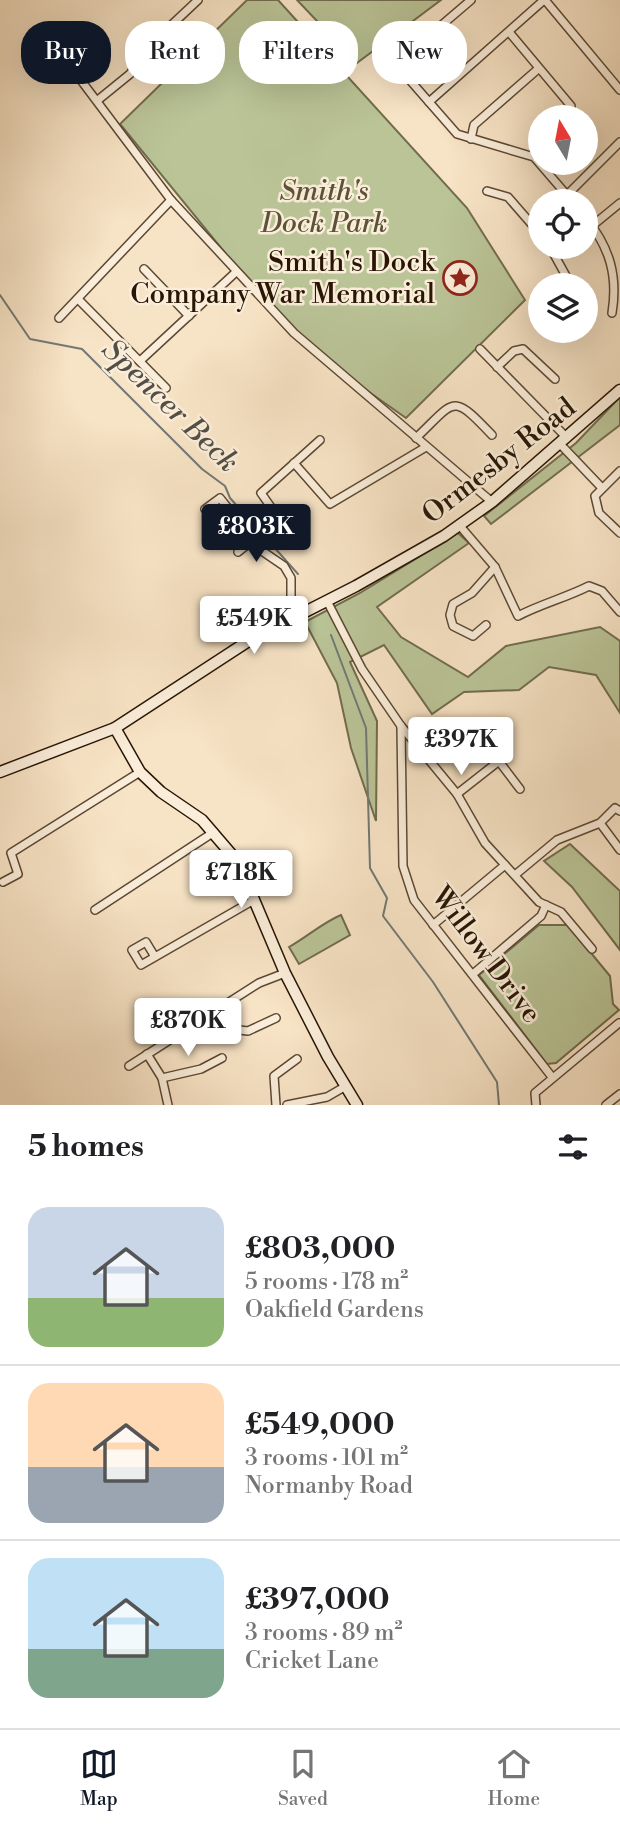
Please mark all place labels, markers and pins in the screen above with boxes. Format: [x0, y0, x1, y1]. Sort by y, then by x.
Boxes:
place label: Smith's Dock Company War Memorial [130, 245, 436, 312]
place icon: Smith's Dock Company War Memorial [441, 259, 479, 297]
pin: £803K [207, 504, 305, 564]
pin: £549K [205, 596, 303, 656]
pin: £397K [412, 718, 510, 777]
pin: £718K [192, 850, 290, 910]
pin: £870K [139, 998, 237, 1058]

